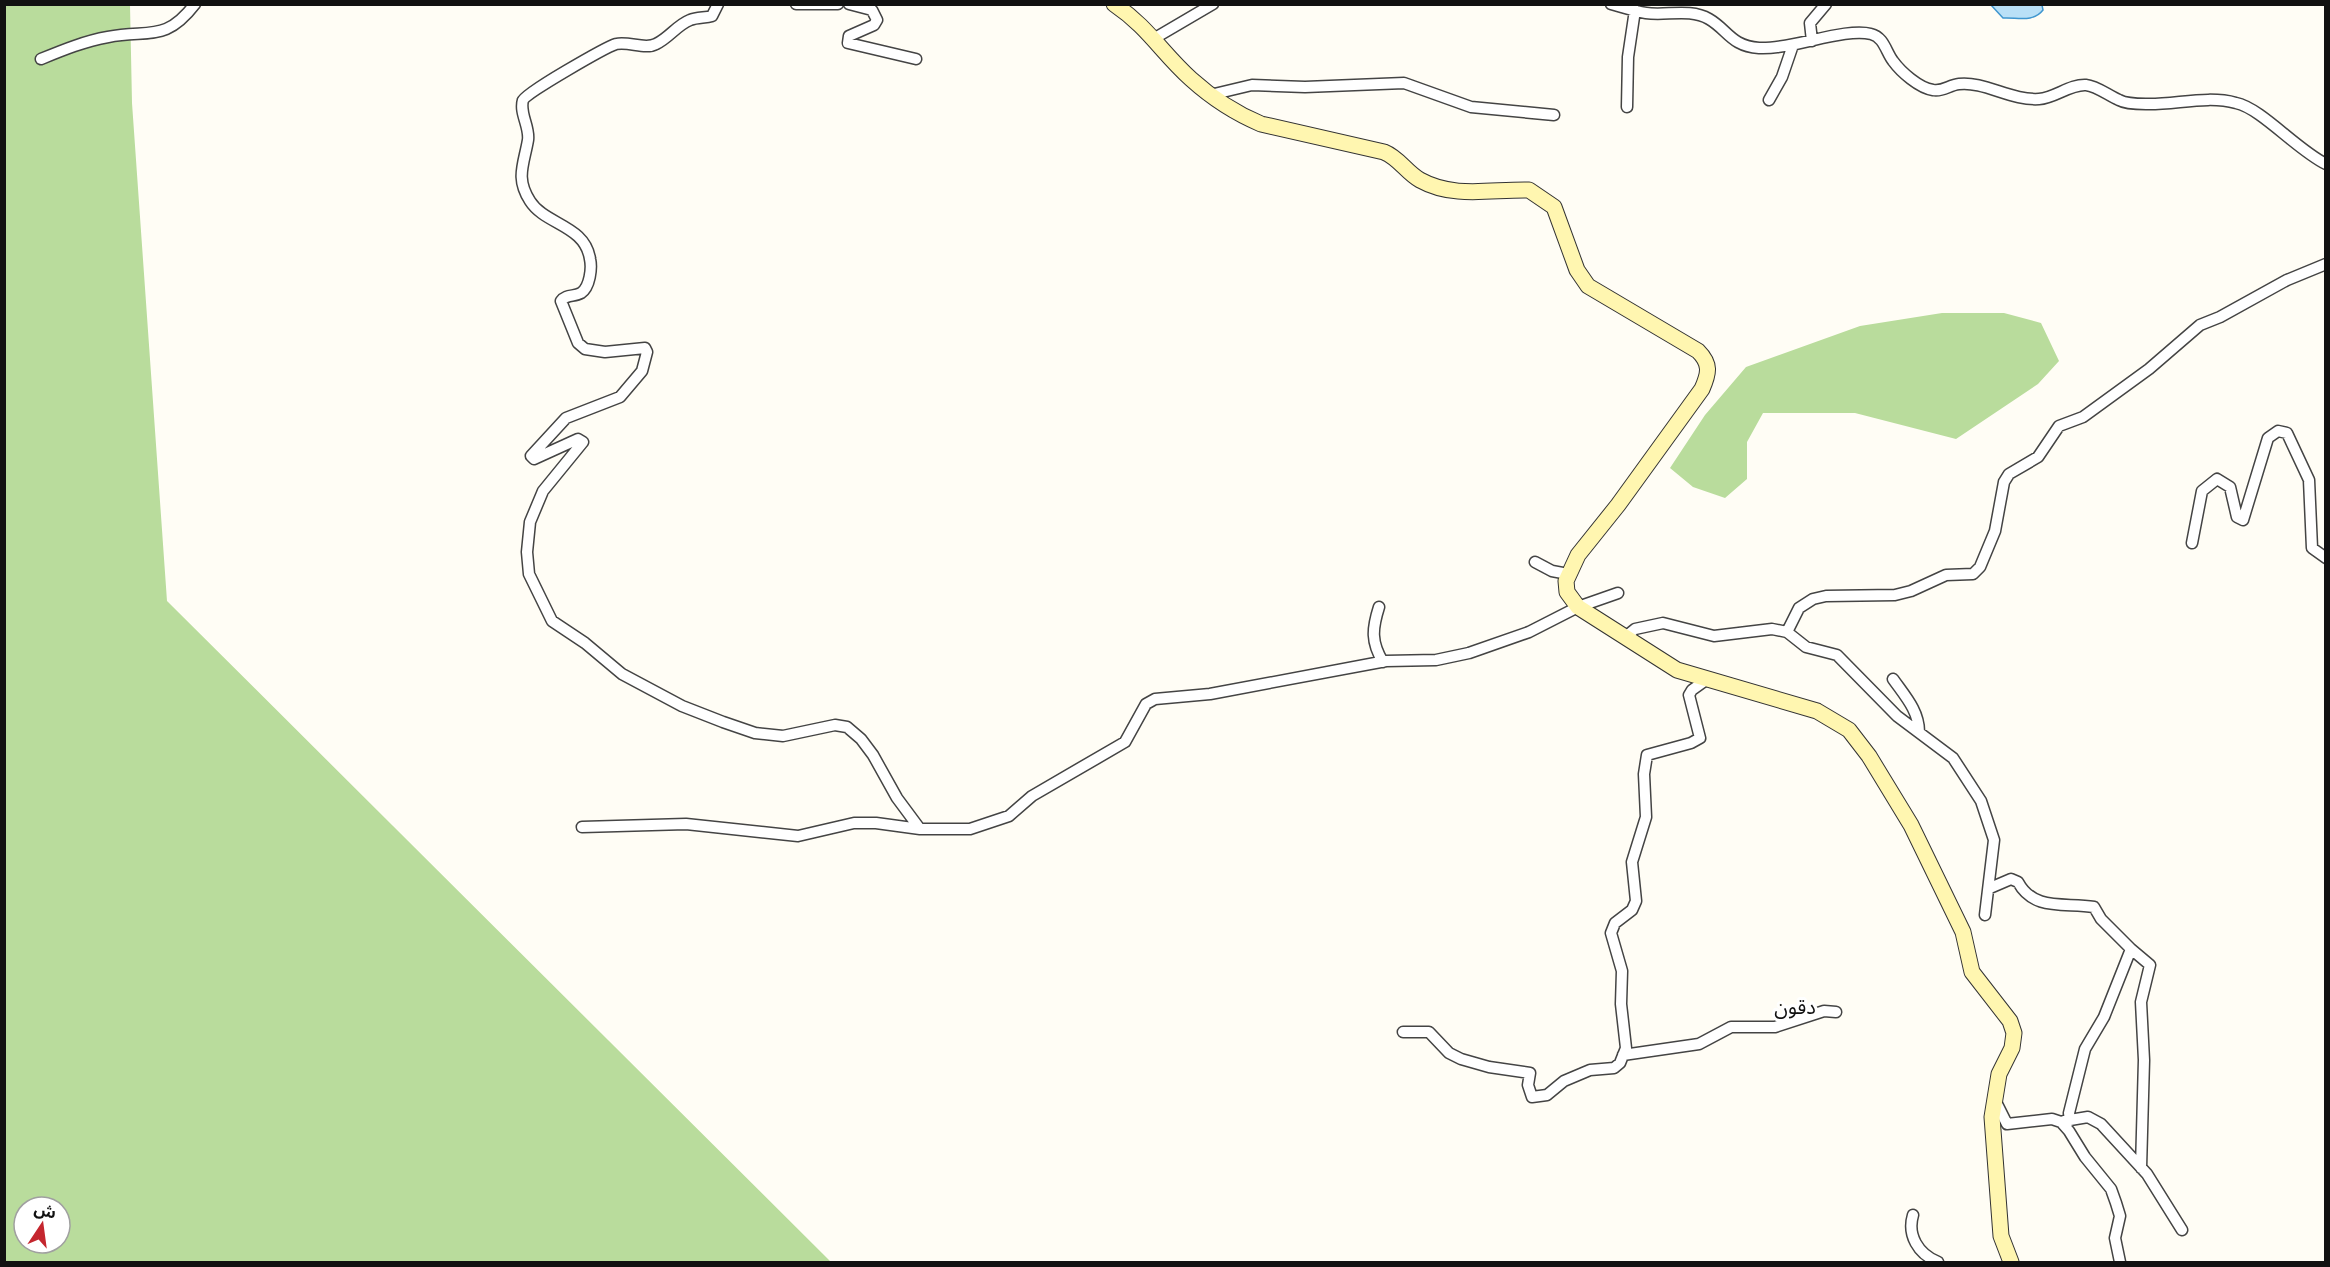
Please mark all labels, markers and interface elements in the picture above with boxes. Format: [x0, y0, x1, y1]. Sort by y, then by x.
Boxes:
district label: دقون [1774, 995, 1816, 1019]
north arrow [12, 1195, 72, 1255]
text: ش [32, 1199, 58, 1223]

